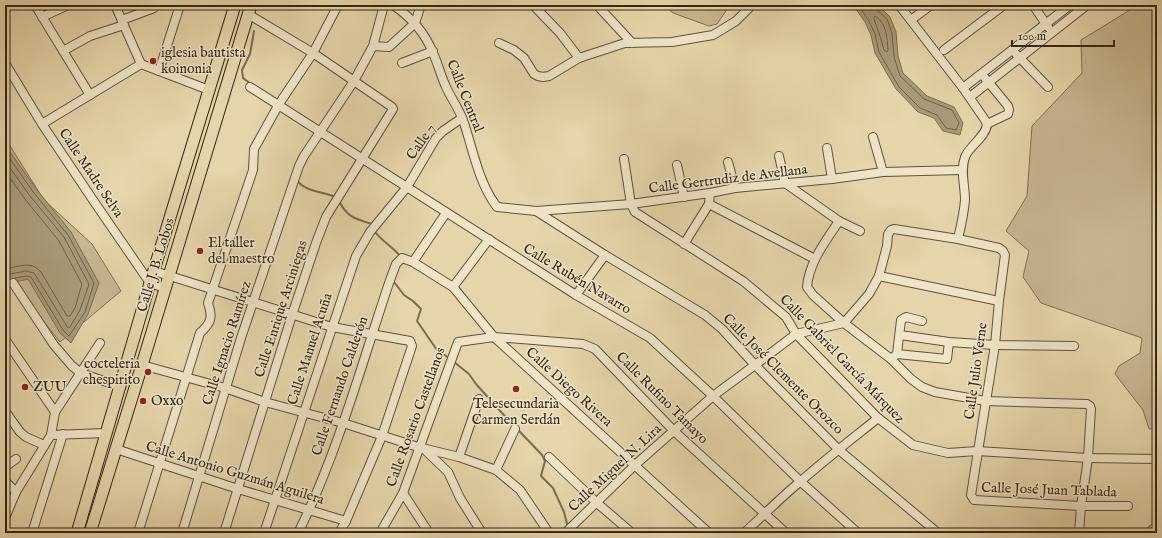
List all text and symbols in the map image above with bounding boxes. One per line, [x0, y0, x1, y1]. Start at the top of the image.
scale bar [1012, 22, 1114, 48]
text: 100 m [1018, 29, 1046, 44]
place label: iglesia bautista koinonia [161, 44, 246, 78]
marker: iglesia bautista koinonia [148, 56, 158, 66]
street label: Calle Central [442, 57, 488, 135]
street label: Calle 7 [402, 121, 440, 163]
street label: Calle Madre Selva [54, 125, 128, 222]
street label: Calle Gertrudiz de Avellana [648, 160, 809, 198]
street label: Calle J. B. Lobos [133, 216, 179, 314]
place label: El taller del maestro [208, 234, 275, 268]
street label: Calle Enrique Arciniegas [250, 238, 312, 380]
street label: Calle Rubén Navarro [520, 240, 635, 319]
marker: El taller del maestro [195, 246, 205, 256]
street label: Calle Ignacio Ramírez [198, 278, 256, 408]
street label: Calle Manuel Acuña [283, 290, 337, 407]
street label: Calle Gabriel García Márquez [776, 291, 909, 428]
street label: Calle José Clemente Orozco [719, 310, 848, 439]
street label: Calle Fernando Calderón [308, 313, 373, 458]
street label: Calle Julio Verne [960, 321, 992, 421]
street label: Calle Diego Rivera [522, 343, 617, 431]
street label: Calle Rosario Castellanos [382, 345, 450, 489]
street label: Calle Rufino Tamayo [612, 348, 712, 448]
place label: cocteleria chespirito [83, 355, 141, 389]
marker: cocteleria chespirito [143, 367, 153, 377]
place label: ZUU [33, 378, 67, 396]
marker: ZUU [20, 382, 30, 392]
marker: Telesecundaria Carmen Serdán [511, 384, 521, 394]
place label: Oxxo [151, 392, 184, 410]
place label: Telesecundaria Carmen Serdán [472, 395, 561, 429]
marker: Oxxo [138, 396, 148, 406]
street label: Calle Miguel N. Lira [565, 420, 666, 516]
street label: Calle Antonio Guzmán Aguilera [144, 437, 327, 509]
street label: Calle José Juan Tablada [981, 479, 1118, 501]

